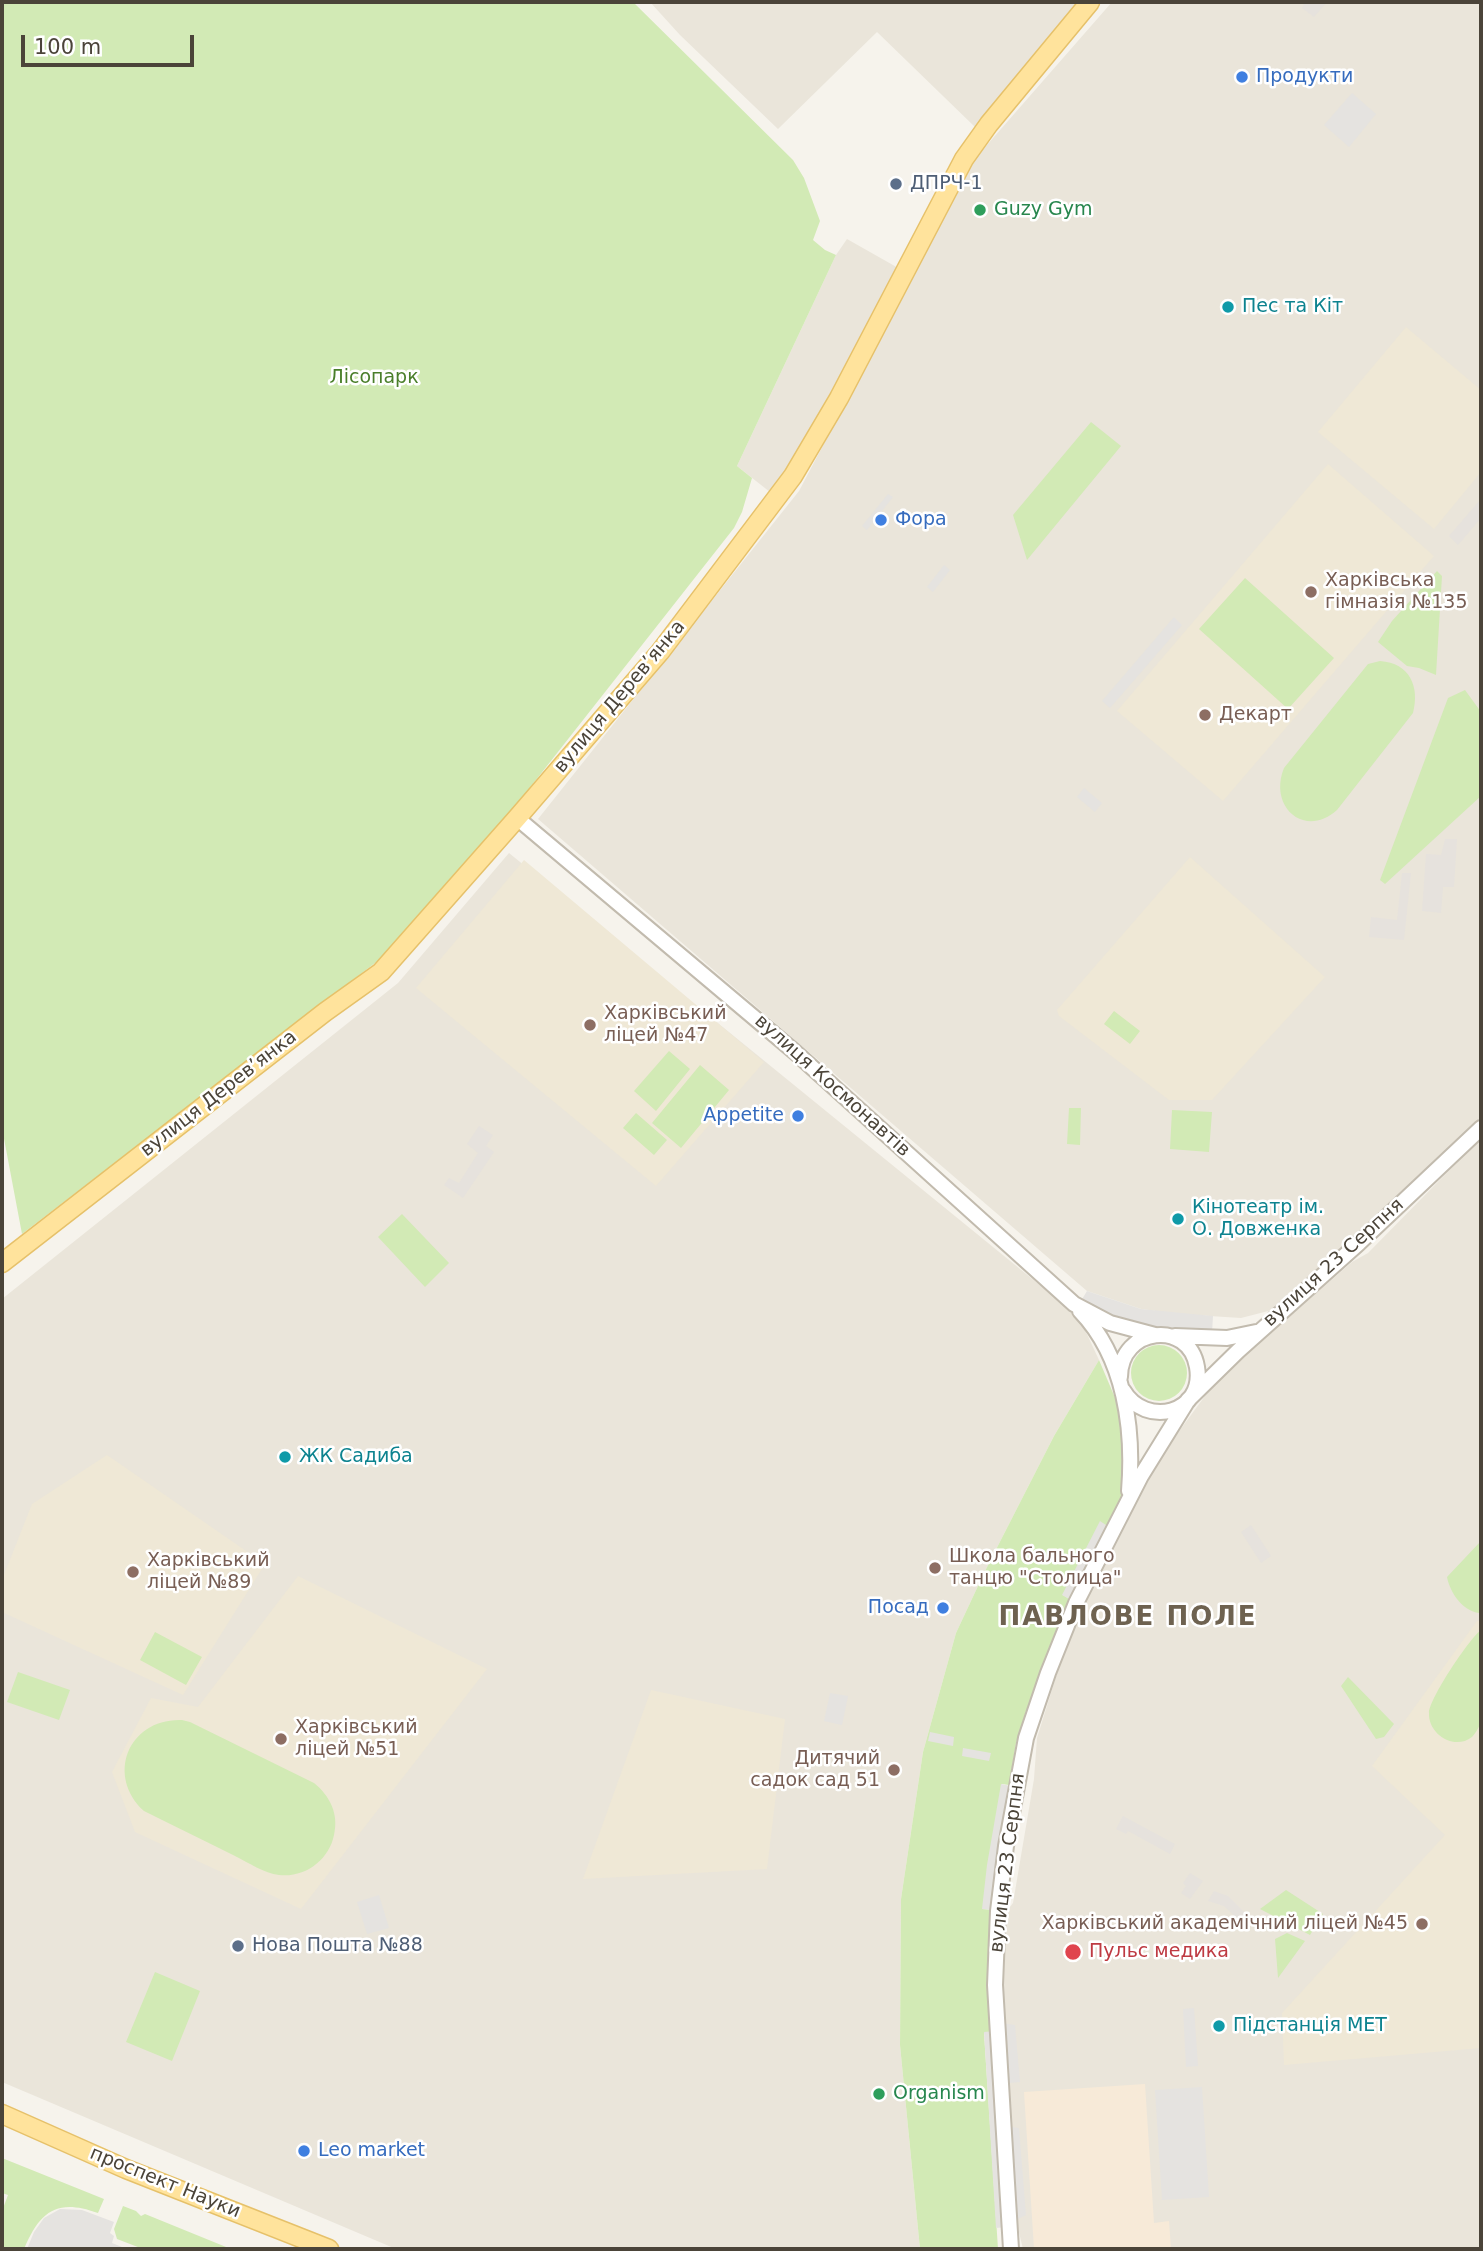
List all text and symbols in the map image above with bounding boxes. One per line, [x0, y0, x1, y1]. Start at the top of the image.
scale bar [24, 21, 198, 65]
text: 100 m [34, 35, 101, 59]
place label: Продукти [1256, 66, 1353, 88]
marker: Продукти [1234, 69, 1250, 85]
place label: ДПРЧ-1 [910, 173, 983, 195]
marker: ДПРЧ-1 [888, 176, 904, 192]
place label: Guzy Gym [994, 199, 1092, 221]
marker: Guzy Gym [972, 202, 988, 218]
place label: Пес та Кіт [1242, 296, 1343, 318]
marker: Пес та Кіт [1220, 299, 1236, 315]
park label: Лісопарк [329, 367, 419, 389]
place label: Фора [895, 509, 947, 531]
marker: Фора [873, 512, 889, 528]
place label: Харківська гімназія №135 [1325, 570, 1468, 614]
marker: Харківська гімназія №135 [1303, 584, 1319, 600]
street label: вулиця Дерев’янка [550, 616, 690, 778]
place label: Декарт [1219, 704, 1292, 726]
marker: Декарт [1197, 707, 1213, 723]
place label: Харківський ліцей №47 [604, 1003, 726, 1047]
street label: вулиця Космонавтів [749, 1010, 915, 1162]
marker: Харківський ліцей №47 [582, 1017, 598, 1033]
street label: вулиця Дерев’янка [136, 1026, 302, 1162]
place label: Appetite [703, 1105, 784, 1127]
marker: Appetite [790, 1108, 806, 1124]
street label: вулиця 23 Серпня [1259, 1194, 1409, 1332]
place label: Кінотеатр ім. О. Довженка [1192, 1197, 1324, 1241]
marker: Кінотеатр ім. О. Довженка [1170, 1211, 1186, 1227]
place label: ЖК Садиба [299, 1446, 413, 1468]
marker: ЖК Садиба [277, 1449, 293, 1465]
place label: Школа бального танцю "Столица" [949, 1546, 1122, 1590]
place label: Харківський ліцей №89 [147, 1550, 269, 1594]
marker: Школа бального танцю "Столица" [927, 1560, 943, 1576]
marker: Харківський ліцей №89 [125, 1564, 141, 1580]
place label: Посад [868, 1597, 929, 1619]
marker: Посад [935, 1600, 951, 1616]
district label: ПАВЛОВЕ ПОЛЕ [1000, 1602, 1256, 1634]
place label: Харківський ліцей №51 [295, 1717, 417, 1761]
marker: Харківський ліцей №51 [273, 1731, 289, 1747]
place label: Дитячий садок сад 51 [750, 1748, 880, 1792]
marker: Дитячий садок сад 51 [886, 1762, 902, 1778]
street label: вулиця 23 Серпня [986, 1772, 1030, 1954]
place label: Харківський академічний ліцей №45 [1042, 1913, 1408, 1935]
marker: Харківський академічний ліцей №45 [1414, 1916, 1430, 1932]
place label: Нова Пошта №88 [252, 1935, 423, 1957]
marker: Нова Пошта №88 [230, 1938, 246, 1954]
place label: Пульс медика [1089, 1941, 1229, 1963]
marker: Пульс медика [1063, 1942, 1083, 1962]
place label: Підстанція МЕТ [1233, 2015, 1387, 2037]
marker: Підстанція МЕТ [1211, 2018, 1227, 2034]
place label: Organism [893, 2083, 985, 2105]
marker: Organism [871, 2086, 887, 2102]
place label: Leo market [318, 2140, 425, 2162]
street label: проспект Науки [86, 2142, 244, 2224]
marker: Leo market [296, 2143, 312, 2159]

